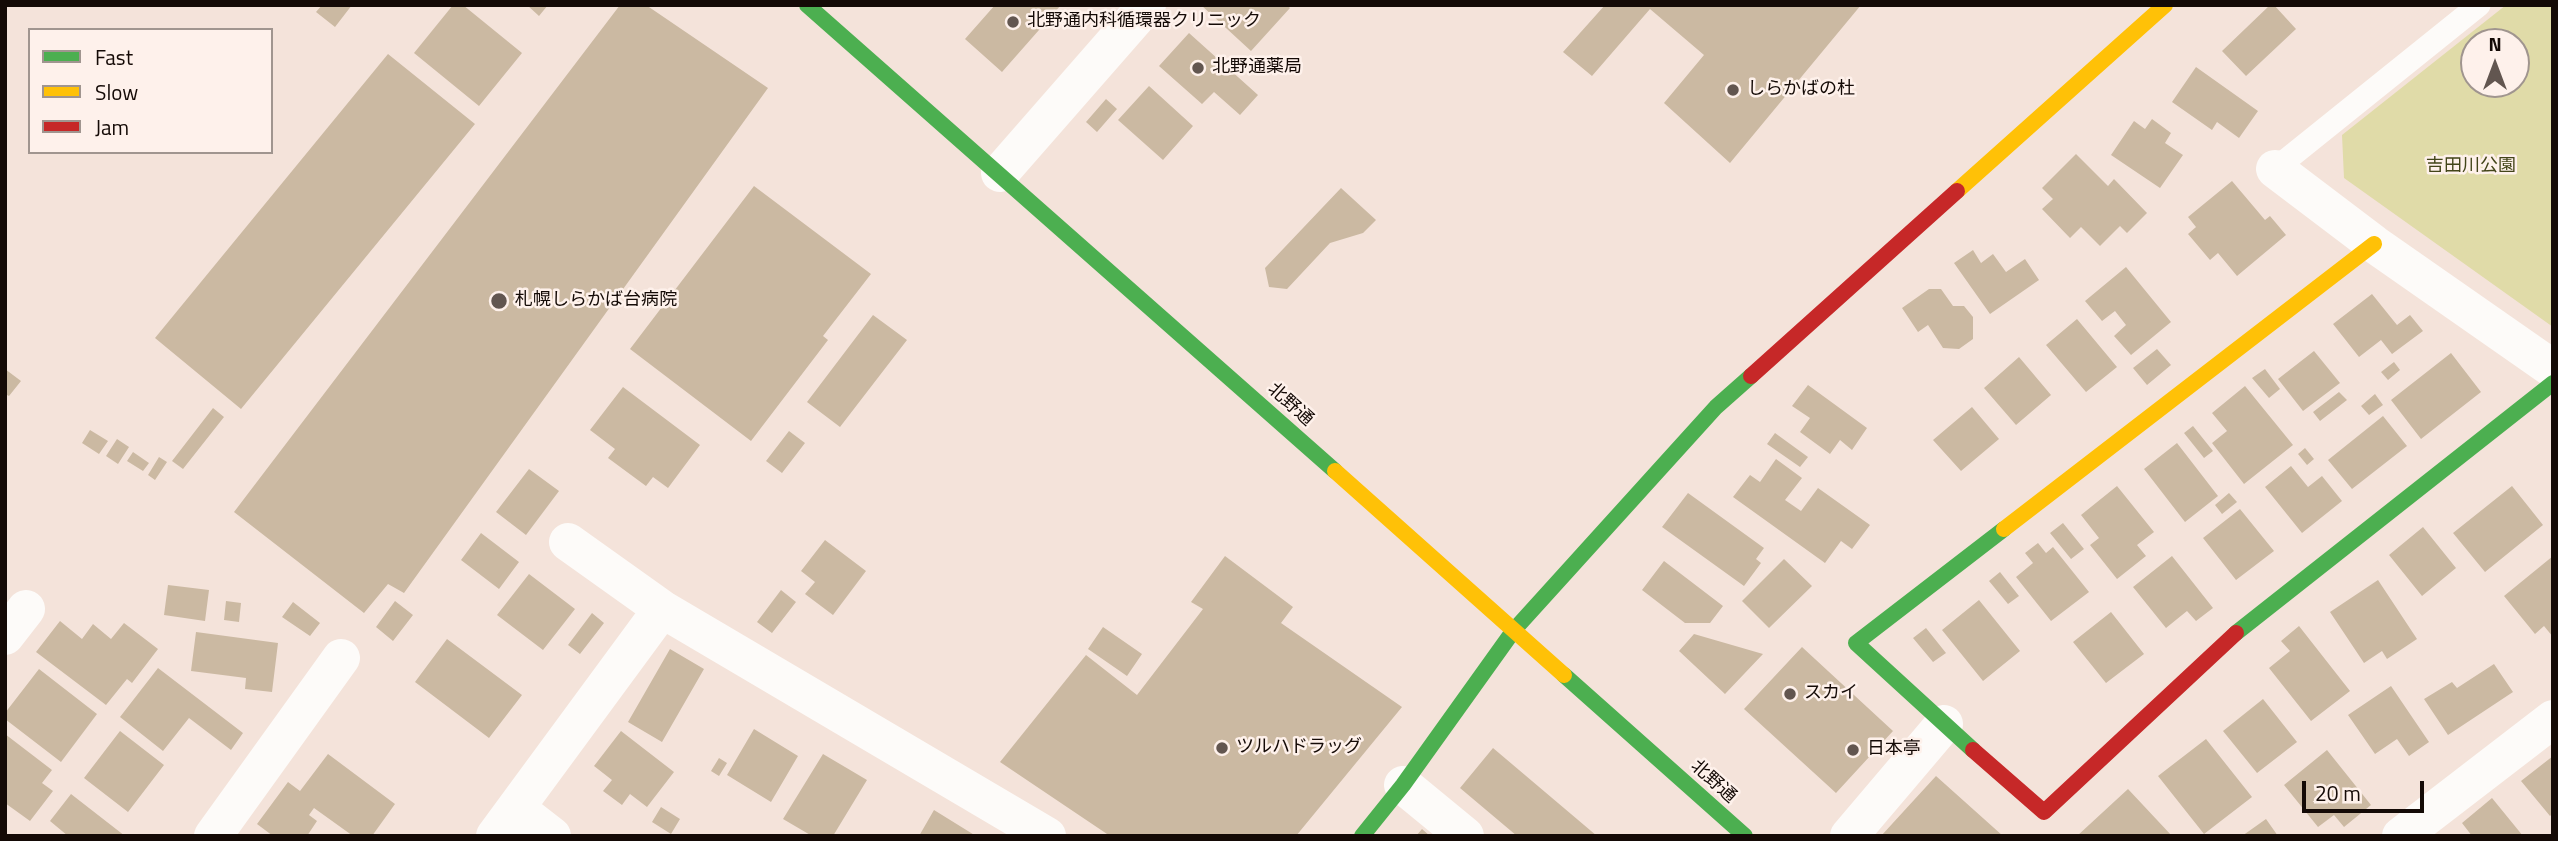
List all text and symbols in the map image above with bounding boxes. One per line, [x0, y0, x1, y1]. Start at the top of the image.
place label: 北野通内科循環器クリニック [1027, 11, 1261, 33]
marker: 北野通内科循環器クリニック [1005, 14, 1021, 30]
legend [28, 28, 273, 154]
north arrow [2460, 28, 2530, 98]
text: N [2488, 29, 2502, 58]
text: Fast [95, 41, 133, 73]
place label: 北野通薬局 [1212, 57, 1302, 79]
marker: 北野通薬局 [1190, 60, 1206, 76]
text: Slow [95, 76, 138, 108]
place label: しらかばの杜 [1747, 79, 1855, 101]
marker: しらかばの杜 [1725, 82, 1741, 98]
text: Jam [95, 111, 129, 143]
park label: 吉田川公園 [2426, 156, 2516, 178]
place label: 札幌しらかば台病院 [515, 290, 677, 312]
marker: 札幌しらかば台病院 [489, 291, 509, 311]
street label: 北野通 [1263, 379, 1317, 431]
place label: スカイ [1804, 683, 1858, 705]
marker: スカイ [1782, 686, 1798, 702]
place label: ツルハドラッグ [1236, 737, 1362, 759]
place label: 日本亭 [1867, 739, 1921, 761]
marker: ツルハドラッグ [1214, 740, 1230, 756]
marker: 日本亭 [1845, 742, 1861, 758]
street label: 北野通 [1686, 756, 1740, 808]
scale bar [2306, 768, 2428, 812]
text: 20 m [2315, 777, 2361, 809]

